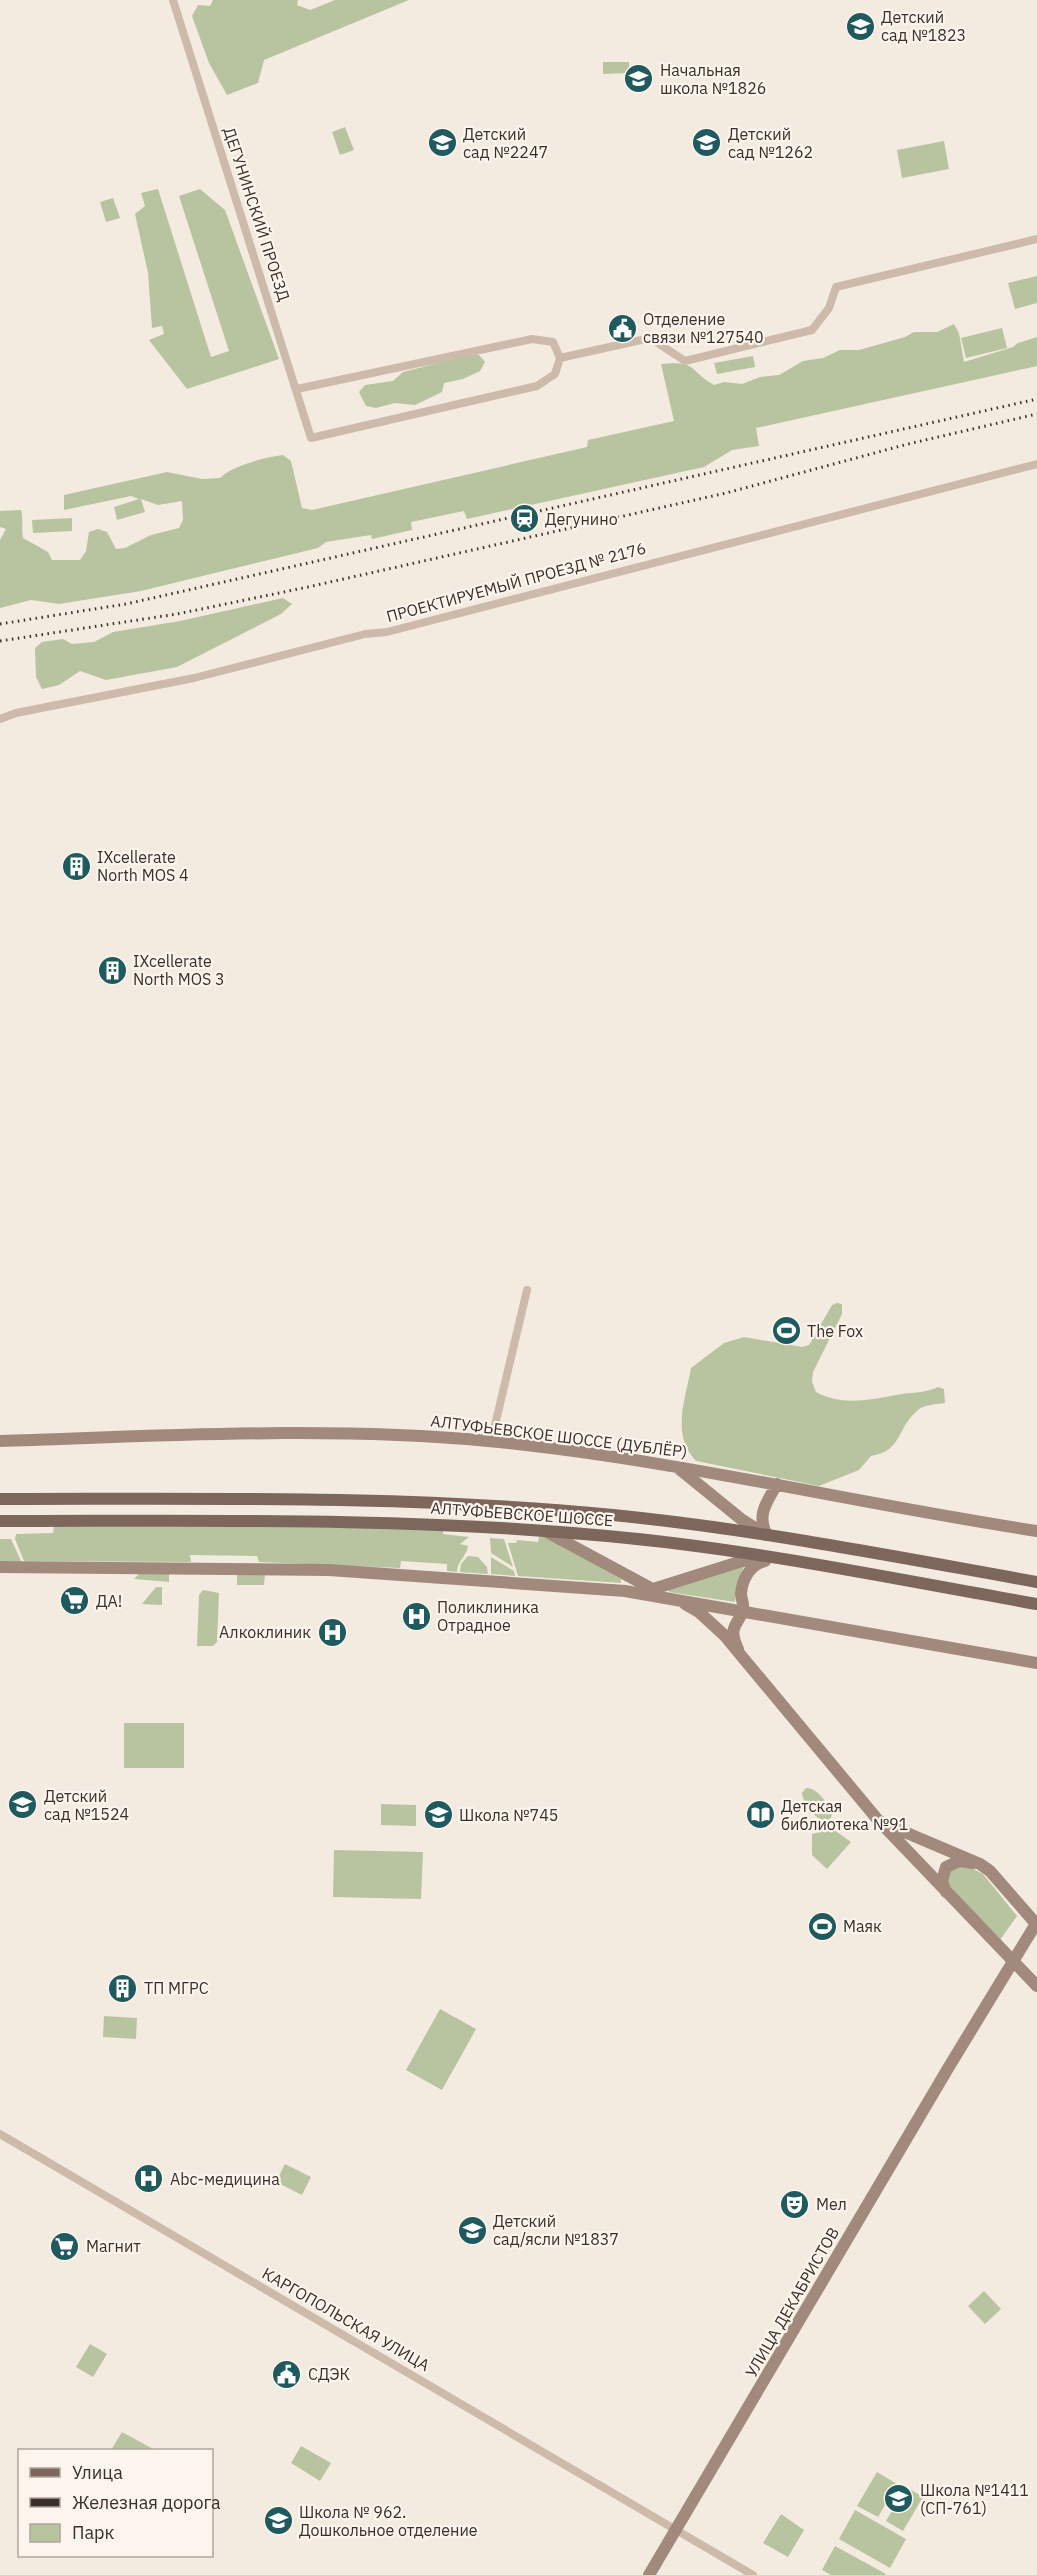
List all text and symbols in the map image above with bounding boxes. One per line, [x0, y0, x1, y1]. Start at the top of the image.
place label: Детский сад №1823 [881, 7, 966, 45]
school or university icon: Детский сад №1823 [844, 10, 876, 42]
place label: Начальная школа №1826 [660, 60, 766, 98]
school or university icon: Начальная школа №1826 [623, 63, 655, 95]
street label: ДЕГУНИНСКИЙ ПРОЕЗД [219, 124, 295, 304]
place label: Детский сад №2247 [463, 124, 548, 162]
place label: Детский сад №1262 [728, 124, 813, 162]
school or university icon: Детский сад №2247 [426, 127, 458, 159]
school or university icon: Детский сад №1262 [691, 127, 723, 159]
place label: Отделение связи №127540 [643, 309, 764, 347]
public building icon: Отделение связи №127540 [606, 312, 638, 344]
station icon: Дегунино [508, 503, 540, 535]
place label: Дегунино [545, 509, 618, 529]
street label: ПРОЕКТИРУЕМЫЙ ПРОЕЗД № 2176 [384, 538, 648, 626]
place label: IXcellerate North MOS 4 [97, 847, 189, 885]
building icon: IXcellerate North MOS 4 [60, 850, 92, 882]
place label: IXcellerate North MOS 3 [133, 951, 225, 989]
building icon: IXcellerate North MOS 3 [96, 954, 128, 986]
sports icon: The Fox [770, 1315, 802, 1347]
place label: The Fox [807, 1321, 863, 1341]
street label: АЛТУФЬЕВСКОЕ ШОССЕ (ДУБЛЁР) [429, 1410, 689, 1462]
street label: АЛТУФЬЕВСКОЕ ШОССЕ [430, 1498, 614, 1530]
supermarket icon: ДА! [59, 1585, 91, 1617]
place label: ДА! [96, 1591, 122, 1611]
place label: Поликлиника Отрадное [437, 1597, 539, 1635]
hospital icon: Поликлиника Отрадное [400, 1600, 432, 1632]
hospital icon: Алкоклиник [316, 1616, 348, 1648]
place label: Алкоклиник [219, 1622, 311, 1642]
place label: Детский сад №1524 [44, 1786, 129, 1824]
school or university icon: Детский сад №1524 [7, 1789, 39, 1821]
place label: Детская библиотека №91 [781, 1796, 908, 1834]
school or university icon: Школа №745 [422, 1799, 454, 1831]
library icon: Детская библиотека №91 [744, 1799, 776, 1831]
place label: Школа №745 [459, 1805, 558, 1825]
sports icon: Маяк [806, 1910, 838, 1942]
place label: Маяк [843, 1916, 882, 1936]
building icon: ТП МГРС [107, 1972, 139, 2004]
place label: ТП МГРС [144, 1978, 209, 1998]
hospital icon: Abc-медицина [133, 2163, 165, 2195]
place label: Abc-медицина [170, 2169, 280, 2189]
theatre icon: Мел [779, 2188, 811, 2220]
place label: Мел [816, 2194, 847, 2214]
place label: Детский сад/ясли №1837 [493, 2211, 619, 2249]
school or university icon: Детский сад/ясли №1837 [456, 2214, 488, 2246]
street label: УЛИЦА ДЕКАБРИСТОВ [741, 2223, 843, 2381]
supermarket icon: Магнит [49, 2230, 81, 2262]
place label: Магнит [86, 2236, 141, 2256]
street label: КАРГОПОЛЬСКАЯ УЛИЦА [259, 2263, 433, 2375]
public building icon: СДЭК [271, 2358, 303, 2390]
place label: СДЭК [308, 2364, 350, 2384]
legend [18, 2449, 213, 2557]
text: Улица [72, 2461, 123, 2484]
place label: Школа №1411 (СП-761) [920, 2480, 1029, 2518]
school or university icon: Школа №1411 (СП-761) [883, 2483, 915, 2515]
text: Железная дорога [72, 2491, 221, 2514]
place label: Школа № 962. Дошкольное отделение [299, 2502, 478, 2540]
school or university icon: Школа № 962. Дошкольное отделение [262, 2505, 294, 2537]
text: Парк [72, 2521, 115, 2544]

